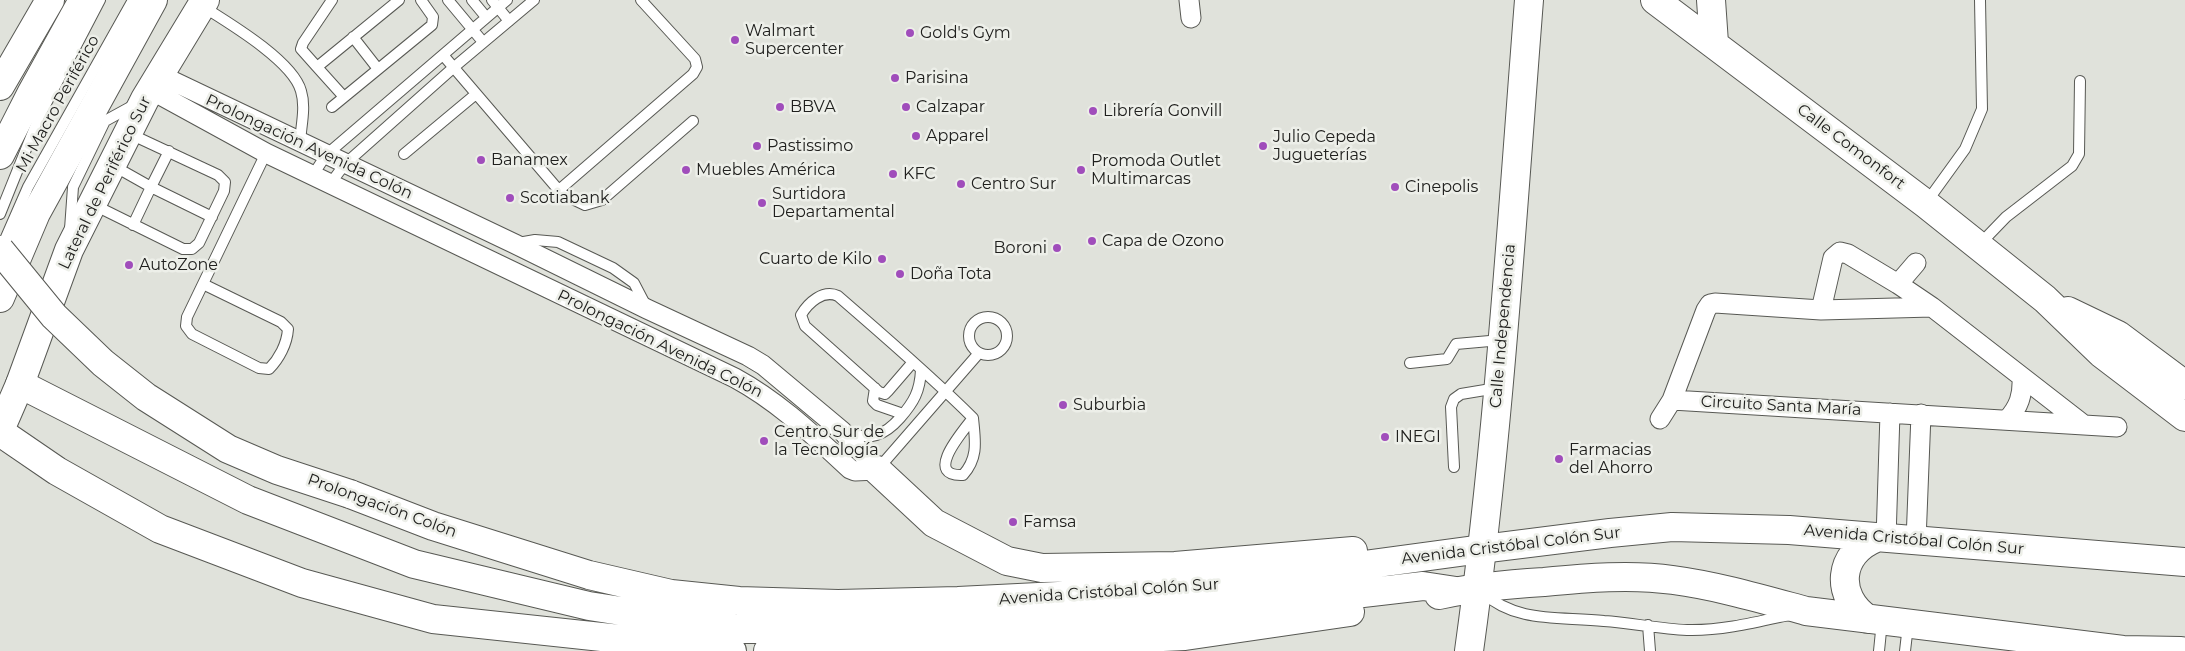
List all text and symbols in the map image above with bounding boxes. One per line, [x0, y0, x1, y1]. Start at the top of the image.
place label: Walmart Supercenter [745, 21, 844, 59]
place label: Gold's Gym [920, 23, 1011, 43]
marker: Gold's Gym [904, 27, 916, 39]
street label: Mi Macro Periférico [12, 32, 104, 176]
marker: Walmart Supercenter [729, 34, 741, 46]
place label: Parisina [905, 68, 969, 88]
marker: Parisina [889, 72, 901, 84]
street label: Prolongación Avenida Colón [203, 91, 415, 203]
street label: Lateral de Periférico Sur [55, 93, 155, 273]
place label: BBVA [790, 97, 836, 117]
place label: Calzapar [916, 97, 985, 117]
street label: Calle Comonfort [1793, 100, 1909, 194]
marker: BBVA [774, 101, 786, 113]
marker: Calzapar [900, 101, 912, 113]
place label: Librería Gonvill [1103, 101, 1222, 121]
marker: Librería Gonvill [1087, 105, 1099, 117]
place label: Apparel [926, 126, 989, 146]
place label: Julio Cepeda Jugueterías [1273, 127, 1376, 165]
marker: Apparel [910, 130, 922, 142]
place label: Pastissimo [767, 136, 853, 156]
marker: Pastissimo [751, 140, 763, 152]
marker: Julio Cepeda Jugueterías [1257, 140, 1269, 152]
place label: Banamex [491, 150, 568, 170]
place label: Promoda Outlet Multimarcas [1091, 151, 1221, 189]
marker: Banamex [475, 154, 487, 166]
place label: Muebles América [696, 160, 836, 180]
marker: Muebles América [680, 164, 692, 176]
place label: KFC [903, 164, 936, 184]
marker: Promoda Outlet Multimarcas [1075, 164, 1087, 176]
marker: KFC [887, 168, 899, 180]
place label: Centro Sur [971, 174, 1056, 194]
place label: Cinepolis [1405, 177, 1478, 197]
marker: Centro Sur [955, 178, 967, 190]
marker: Cinepolis [1389, 181, 1401, 193]
place label: Surtidora Departamental [772, 184, 895, 222]
place label: Scotiabank [520, 188, 610, 208]
marker: Scotiabank [504, 192, 516, 204]
marker: Surtidora Departamental [756, 197, 768, 209]
place label: Capa de Ozono [1102, 231, 1224, 251]
marker: Capa de Ozono [1086, 235, 1098, 247]
place label: Boroni [994, 238, 1047, 258]
marker: Boroni [1051, 242, 1063, 254]
street label: Calle Independencia [1486, 243, 1520, 409]
place label: Cuarto de Kilo [759, 249, 872, 269]
marker: Cuarto de Kilo [876, 253, 888, 265]
place label: AutoZone [139, 255, 218, 275]
marker: AutoZone [123, 259, 135, 271]
place label: Doña Tota [910, 264, 992, 284]
marker: Doña Tota [894, 268, 906, 280]
street label: Prolongación Avenida Colón [554, 286, 766, 402]
street label: Circuito Santa María [1700, 392, 1862, 420]
place label: Suburbia [1073, 395, 1146, 415]
marker: Suburbia [1057, 399, 1069, 411]
place label: Centro Sur de la Tecnología [774, 422, 884, 460]
place label: INEGI [1395, 427, 1441, 447]
marker: INEGI [1379, 431, 1391, 443]
marker: Centro Sur de la Tecnología [758, 435, 770, 447]
place label: Farmacias del Ahorro [1569, 440, 1653, 478]
marker: Farmacias del Ahorro [1553, 453, 1565, 465]
street label: Prolongación Colón [305, 470, 459, 542]
place label: Famsa [1023, 512, 1076, 532]
marker: Famsa [1007, 516, 1019, 528]
street label: Avenida Cristóbal Colón Sur [1803, 521, 2025, 559]
street label: Avenida Cristóbal Colón Sur [1400, 523, 1622, 569]
street label: Avenida Cristóbal Colón Sur [998, 575, 1220, 609]

